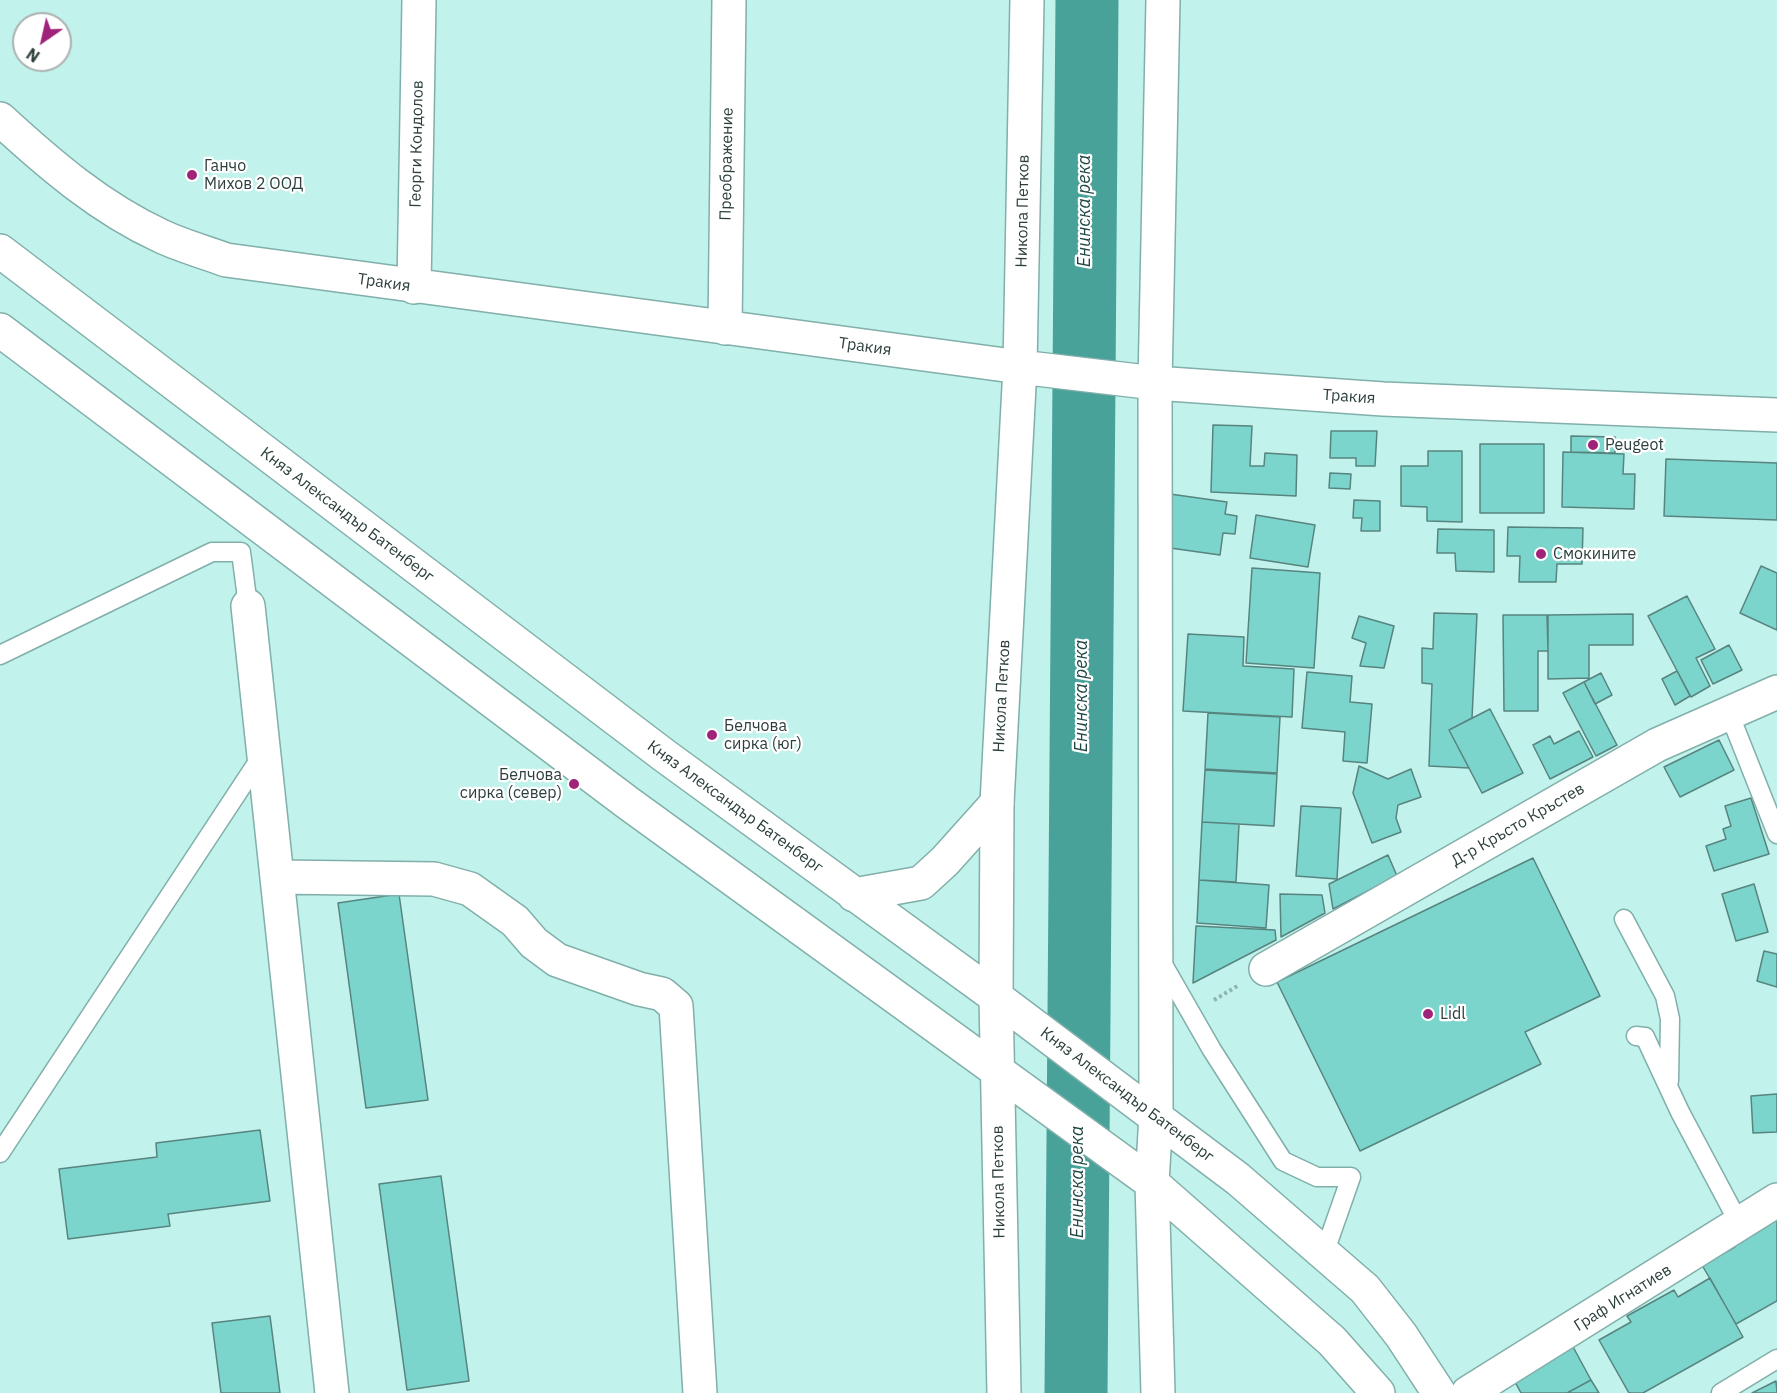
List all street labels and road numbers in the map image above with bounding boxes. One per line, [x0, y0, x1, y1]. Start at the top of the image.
street label: Георги Кондолов [406, 80, 428, 208]
street label: Преображение [716, 107, 738, 221]
street label: Никола Петков [1012, 154, 1034, 268]
street label: Тракия [356, 270, 412, 296]
street label: Тракия [837, 334, 893, 360]
street label: Тракия [1322, 386, 1376, 408]
street label: Княз Александър Батенберг [256, 443, 438, 587]
street label: Никола Петков [989, 639, 1015, 753]
street label: Княз Александър Батенберг [643, 737, 827, 877]
street label: Д-р Кръсто Кръстев [1448, 779, 1588, 871]
street label: Княз Александър Батенберг [1036, 1023, 1218, 1167]
street label: Никола Петков [988, 1125, 1010, 1239]
street label: Граф Игнатиев [1571, 1260, 1675, 1336]

